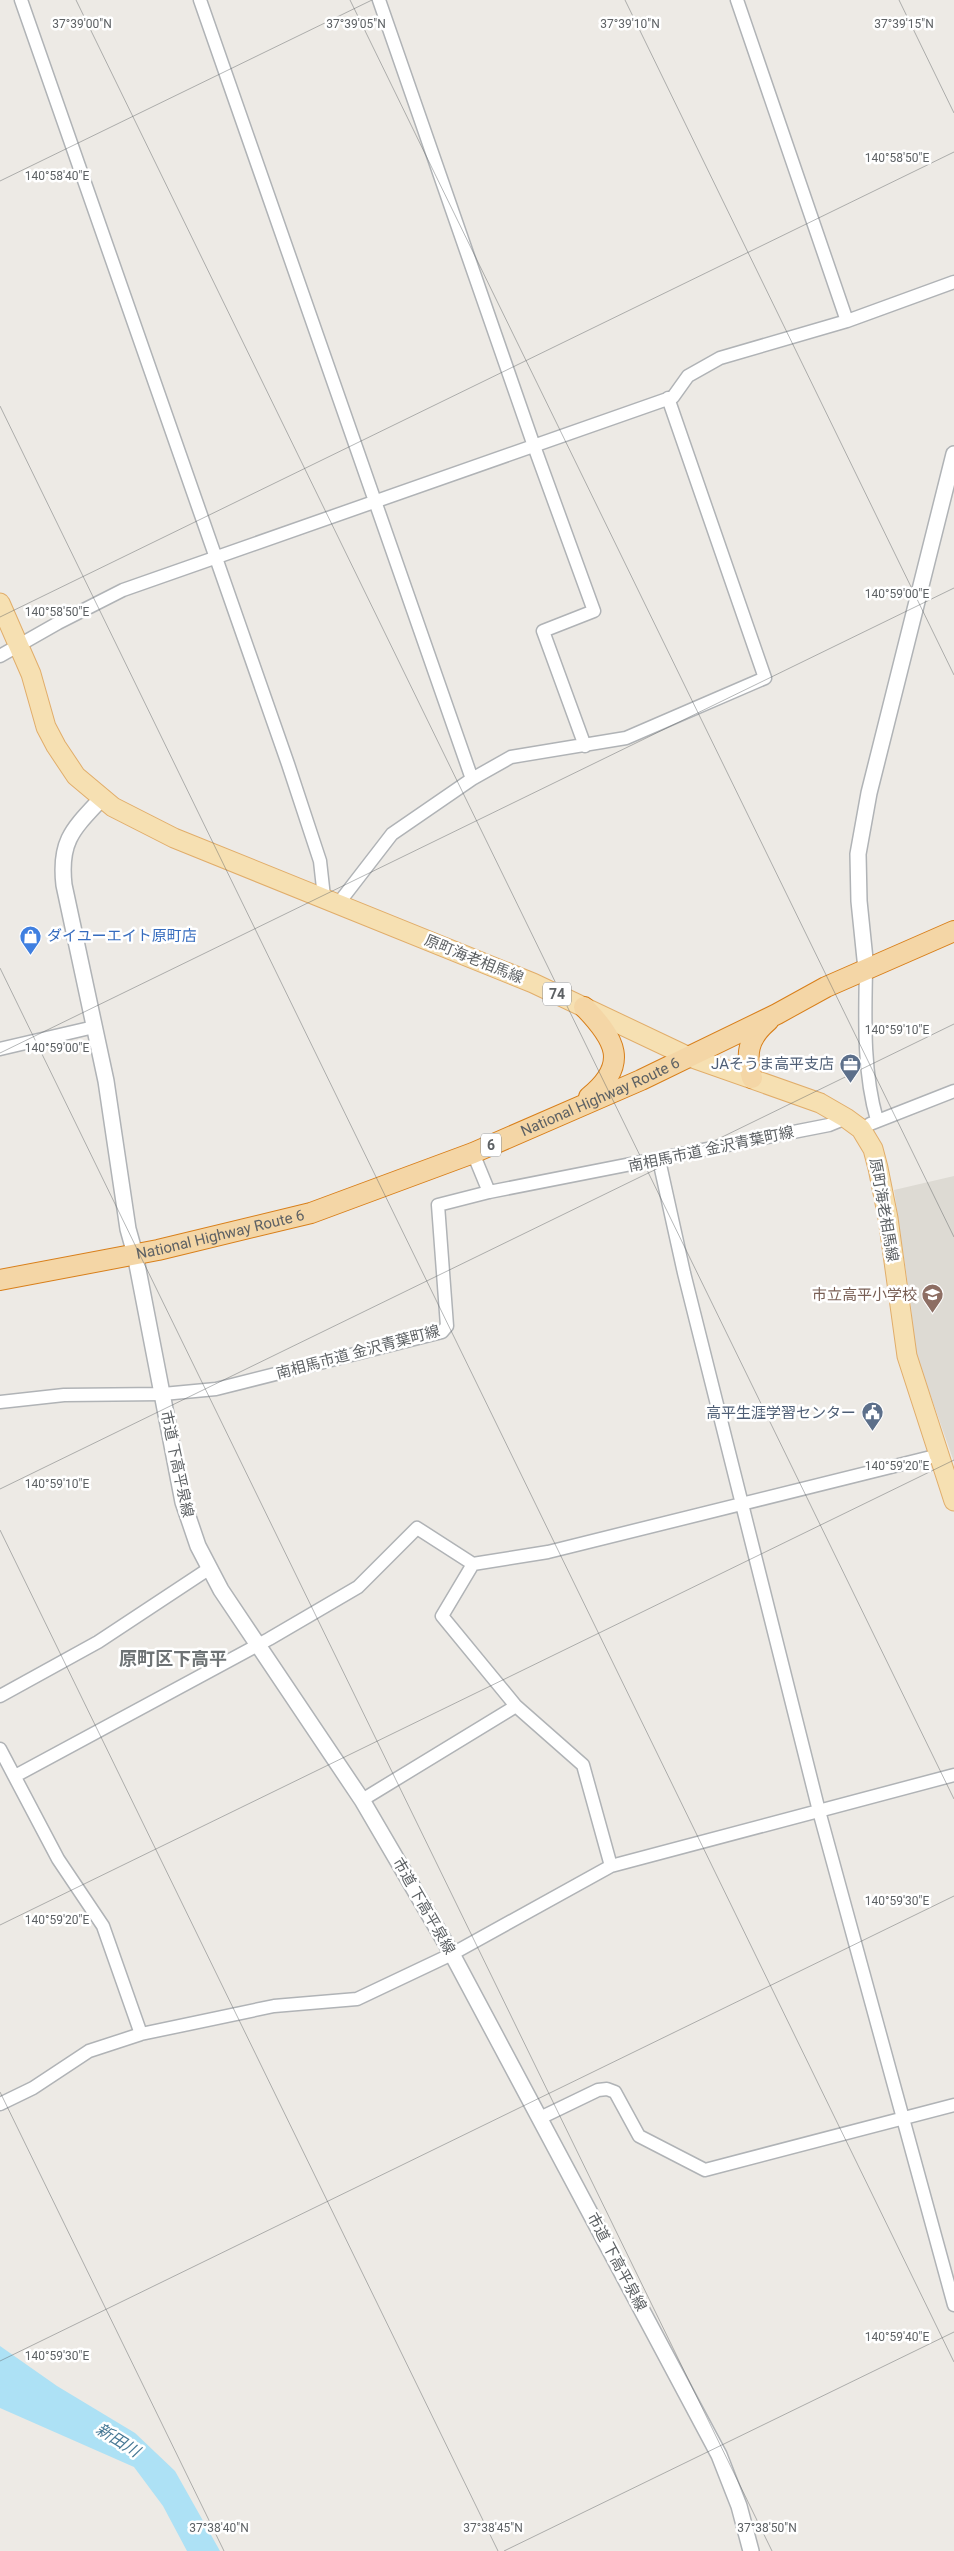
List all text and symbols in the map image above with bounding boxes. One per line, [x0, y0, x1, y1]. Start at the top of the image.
text: 37°39'00"N [52, 17, 112, 31]
text: 37°39'05"N [326, 17, 386, 31]
text: 37°39'10"N [600, 17, 660, 31]
text: 37°39'15"N [874, 17, 934, 31]
text: 140°58'50"E [865, 151, 929, 165]
text: 140°58'40"E [25, 169, 89, 183]
text: 140°59'00"E [865, 587, 929, 601]
text: 140°58'50"E [25, 605, 89, 619]
shop icon: ダイユーエイト原町店 [19, 924, 43, 955]
place label: ダイユーエイト原町店 [47, 927, 197, 945]
street label: 原町海老相馬線 [422, 931, 526, 987]
road number: 74 [543, 982, 571, 1006]
text: 140°59'10"E [865, 1023, 929, 1037]
text: 140°59'00"E [25, 1041, 89, 1055]
office icon: JAそうま高平支店 [838, 1052, 862, 1083]
street label: National Highway Route 6 [518, 1054, 683, 1140]
place label: JAそうま高平支店 [711, 1055, 834, 1073]
street label: 南相馬市道 金沢青葉町線 [627, 1123, 795, 1175]
road number: 6 [481, 1134, 501, 1156]
street label: 原町海老相馬線 [866, 1157, 902, 1263]
street label: National Highway Route 6 [135, 1206, 306, 1263]
school or university icon: 市立高平小学校 [921, 1283, 945, 1314]
place label: 市立高平小学校 [812, 1286, 917, 1304]
street label: 南相馬市道 金沢青葉町線 [274, 1321, 442, 1383]
public building icon: 高平生涯学習センター [860, 1401, 884, 1432]
place label: 高平生涯学習センター [706, 1404, 856, 1422]
street label: 市道 下高平泉線 [157, 1409, 197, 1519]
text: 140°59'20"E [865, 1459, 929, 1473]
text: 140°59'10"E [25, 1477, 89, 1491]
district label: 原町区下高平 [119, 1648, 227, 1669]
street label: 市道 下高平泉線 [389, 1854, 459, 1958]
text: 140°59'30"E [865, 1894, 929, 1908]
text: 140°59'20"E [25, 1913, 89, 1927]
street label: 市道 下高平泉線 [584, 2210, 650, 2314]
text: 140°59'40"E [865, 2330, 929, 2344]
text: 140°59'30"E [25, 2349, 89, 2363]
water label: 新田川 [93, 2419, 145, 2462]
text: 37°38'40"N [189, 2521, 249, 2535]
text: 37°38'45"N [463, 2521, 523, 2535]
text: 37°38'50"N [737, 2521, 797, 2535]

